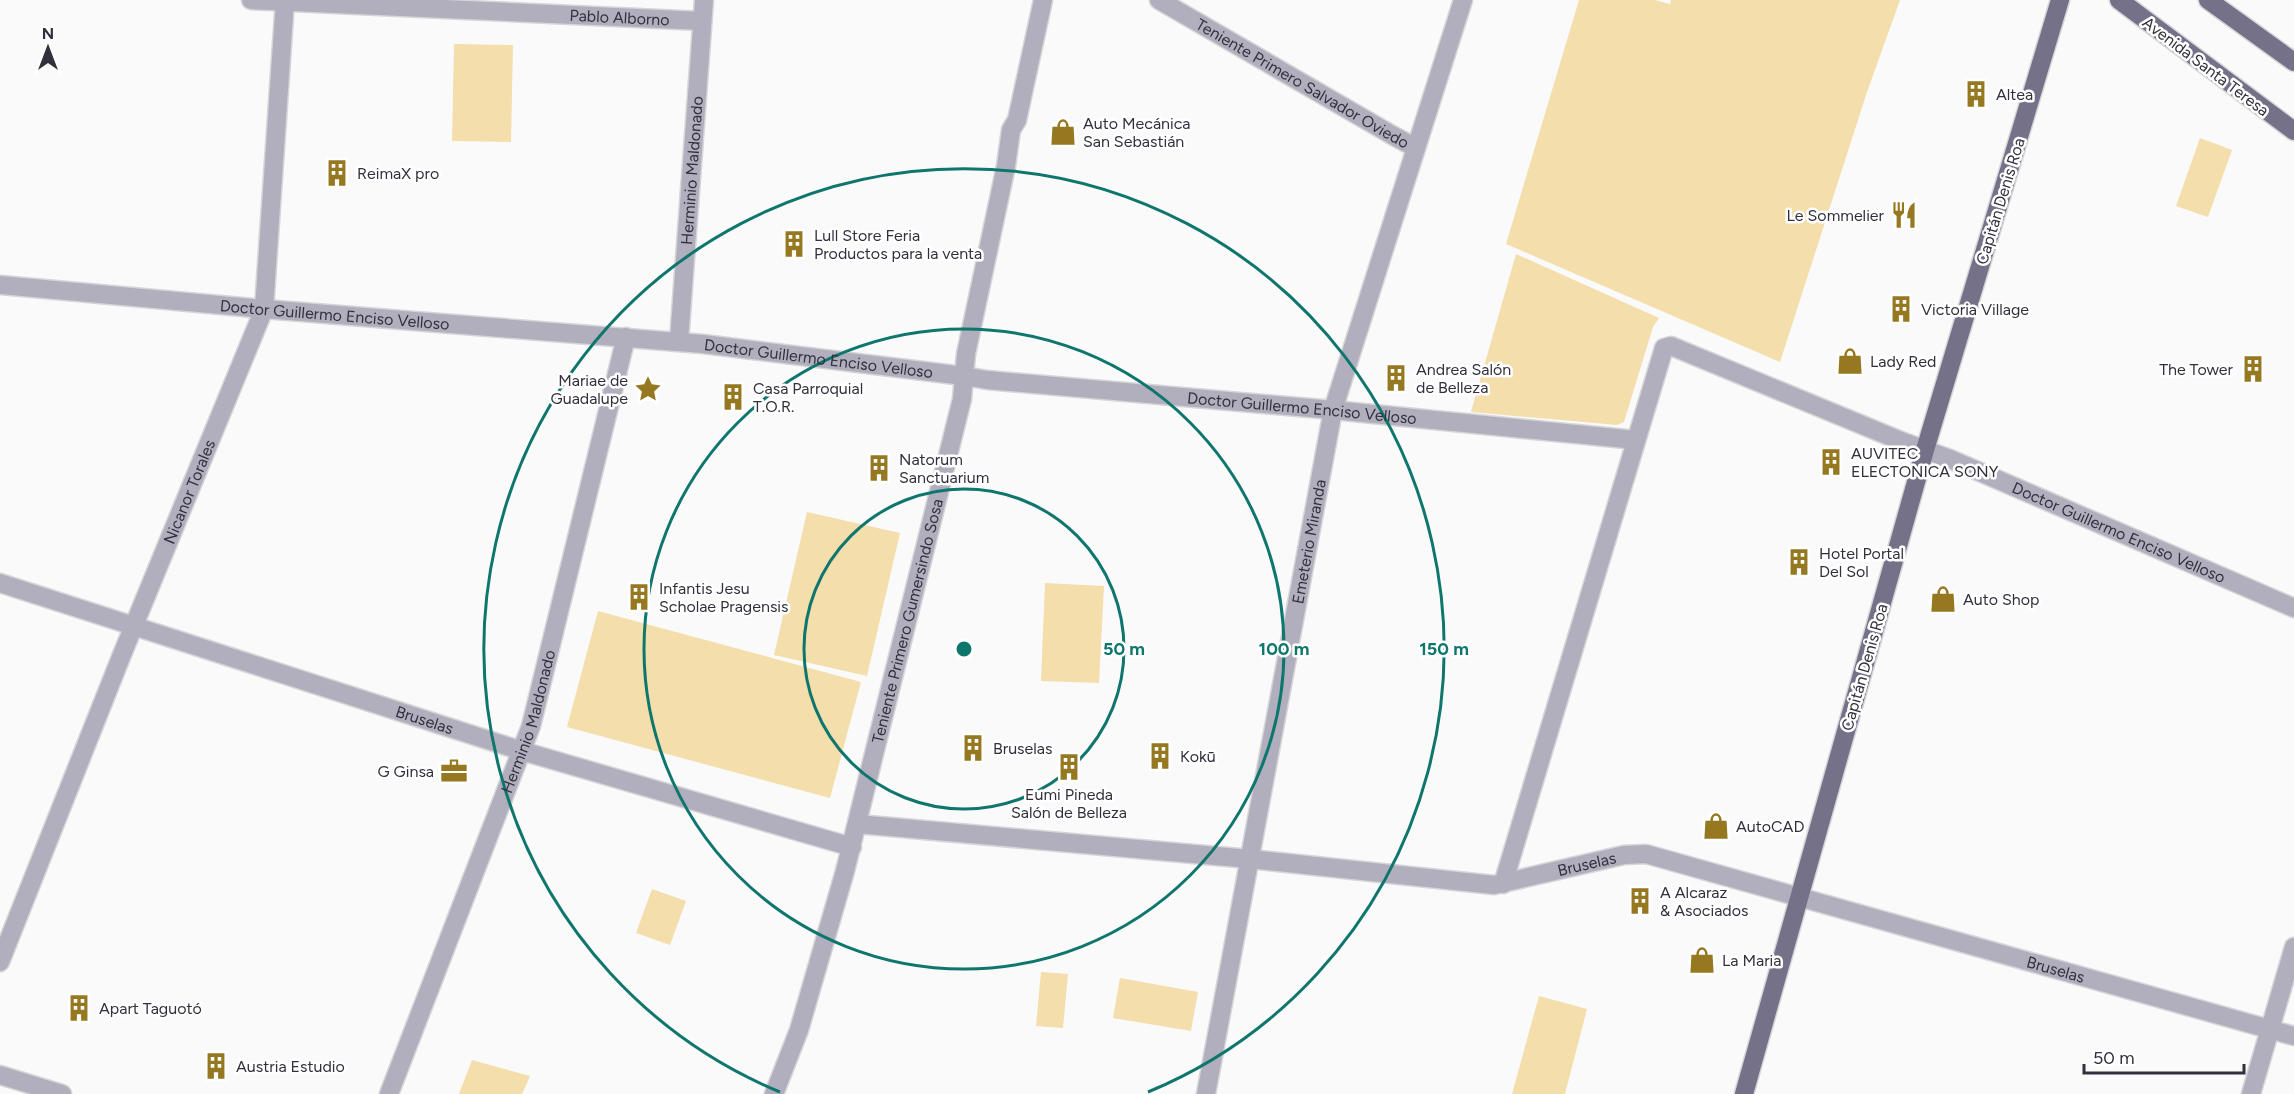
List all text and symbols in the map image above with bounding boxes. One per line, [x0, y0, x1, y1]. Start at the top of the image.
street label: Pablo Alborno [569, 6, 670, 29]
street label: Avenida Santa Teresa [2139, 13, 2273, 120]
street label: Teniente Primero Salvador Oviedo [1193, 15, 1412, 152]
north arrow [18, 18, 78, 78]
text: N [42, 24, 54, 43]
building icon: Altea [1961, 79, 1991, 109]
place label: Altea [1996, 85, 2033, 104]
street label: Herminio Maldonado [677, 95, 707, 246]
place label: Auto Mecánica San Sebastián [1083, 114, 1191, 151]
shop icon: Auto Mecánica San Sebastián [1048, 117, 1078, 147]
street label: Capitán Denis Roa [1972, 136, 2029, 267]
building icon: ReimaX pro [322, 158, 352, 188]
place label: ReimaX pro [357, 164, 439, 183]
restaurant icon: Le Sommelier [1889, 200, 1919, 230]
place label: Le Sommelier [1787, 206, 1885, 225]
place label: Lull Store Feria Productos para la venta [814, 226, 982, 263]
building icon: Lull Store Feria Productos para la venta [779, 229, 809, 259]
building icon: Victoria Village [1886, 294, 1916, 324]
street label: Doctor Guillermo Enciso Velloso [219, 296, 450, 334]
place label: Victoria Village [1921, 300, 2029, 319]
street label: Doctor Guillermo Enciso Velloso [703, 335, 934, 382]
shop icon: Lady Red [1835, 346, 1865, 376]
place label: Lady Red [1870, 352, 1936, 371]
building icon: The Tower [2238, 354, 2268, 384]
place label: Andrea Salón de Belleza [1416, 360, 1511, 397]
place label: The Tower [2159, 360, 2234, 379]
building icon: Andrea Salón de Belleza [1381, 363, 1411, 393]
place label: Mariae de Guadalupe [551, 371, 628, 408]
place icon: Mariae de Guadalupe [633, 374, 663, 404]
place label: Casa Parroquial T.O.R. [753, 379, 863, 416]
building icon: Casa Parroquial T.O.R. [718, 382, 748, 412]
street label: Doctor Guillermo Enciso Velloso [1186, 388, 1418, 428]
street label: Nicanor Torales [160, 437, 219, 547]
place label: AUVITEC ELECTONICA SONY [1851, 444, 1999, 481]
building icon: AUVITEC ELECTONICA SONY [1816, 447, 1846, 477]
place label: Natorum Sanctuarium [899, 450, 989, 487]
building icon: Natorum Sanctuarium [864, 453, 894, 483]
street label: Emeterio Miranda [1288, 478, 1330, 605]
street label: Doctor Guillermo Enciso Velloso [2009, 478, 2228, 587]
street label: Teniente Primero Gumersindo Sosa [868, 497, 947, 745]
place label: Hotel Portal Del Sol [1819, 544, 1904, 581]
building icon: Hotel Portal Del Sol [1784, 547, 1814, 577]
place label: Infantis Jesu Scholae Pragensis [659, 579, 789, 616]
building icon: Infantis Jesu Scholae Pragensis [624, 582, 654, 612]
shop icon: Auto Shop [1928, 584, 1958, 614]
place label: Auto Shop [1963, 590, 2040, 609]
street label: Capitán Denis Roa [1837, 601, 1892, 733]
text: 50 m [1103, 638, 1145, 660]
text: 100 m [1259, 638, 1309, 660]
text: 150 m [1419, 638, 1469, 660]
centre of rings [954, 639, 974, 659]
street label: Herminio Maldonado [497, 648, 559, 796]
street label: Bruselas [393, 702, 456, 738]
building icon: Bruselas [958, 733, 988, 763]
place label: Bruselas [993, 739, 1052, 758]
building icon: Kokū [1145, 741, 1175, 771]
place label: Kokū [1180, 747, 1216, 766]
building icon: Eumi Pineda Salón de Belleza [1054, 752, 1084, 782]
office icon: G Ginsa [439, 756, 469, 786]
place label: G Ginsa [377, 762, 434, 781]
place label: Eumi Pineda Salón de Belleza [1011, 785, 1127, 822]
shop icon: AutoCAD [1701, 811, 1731, 841]
place label: AutoCAD [1736, 817, 1804, 836]
street label: Bruselas [1556, 848, 1618, 880]
place label: A Alcaraz & Asociados [1660, 883, 1748, 920]
building icon: A Alcaraz & Asociados [1625, 886, 1655, 916]
shop icon: La Maria [1687, 945, 1717, 975]
place label: La Maria [1722, 951, 1781, 970]
street label: Bruselas [2024, 952, 2087, 987]
building icon: Apart Taguotó [64, 993, 94, 1023]
place label: Apart Taguotó [99, 999, 202, 1018]
scale bar [2084, 1037, 2244, 1075]
text: 50 m [2093, 1047, 2135, 1069]
building icon: Austria Estudio [201, 1051, 231, 1081]
place label: Austria Estudio [236, 1057, 345, 1076]

